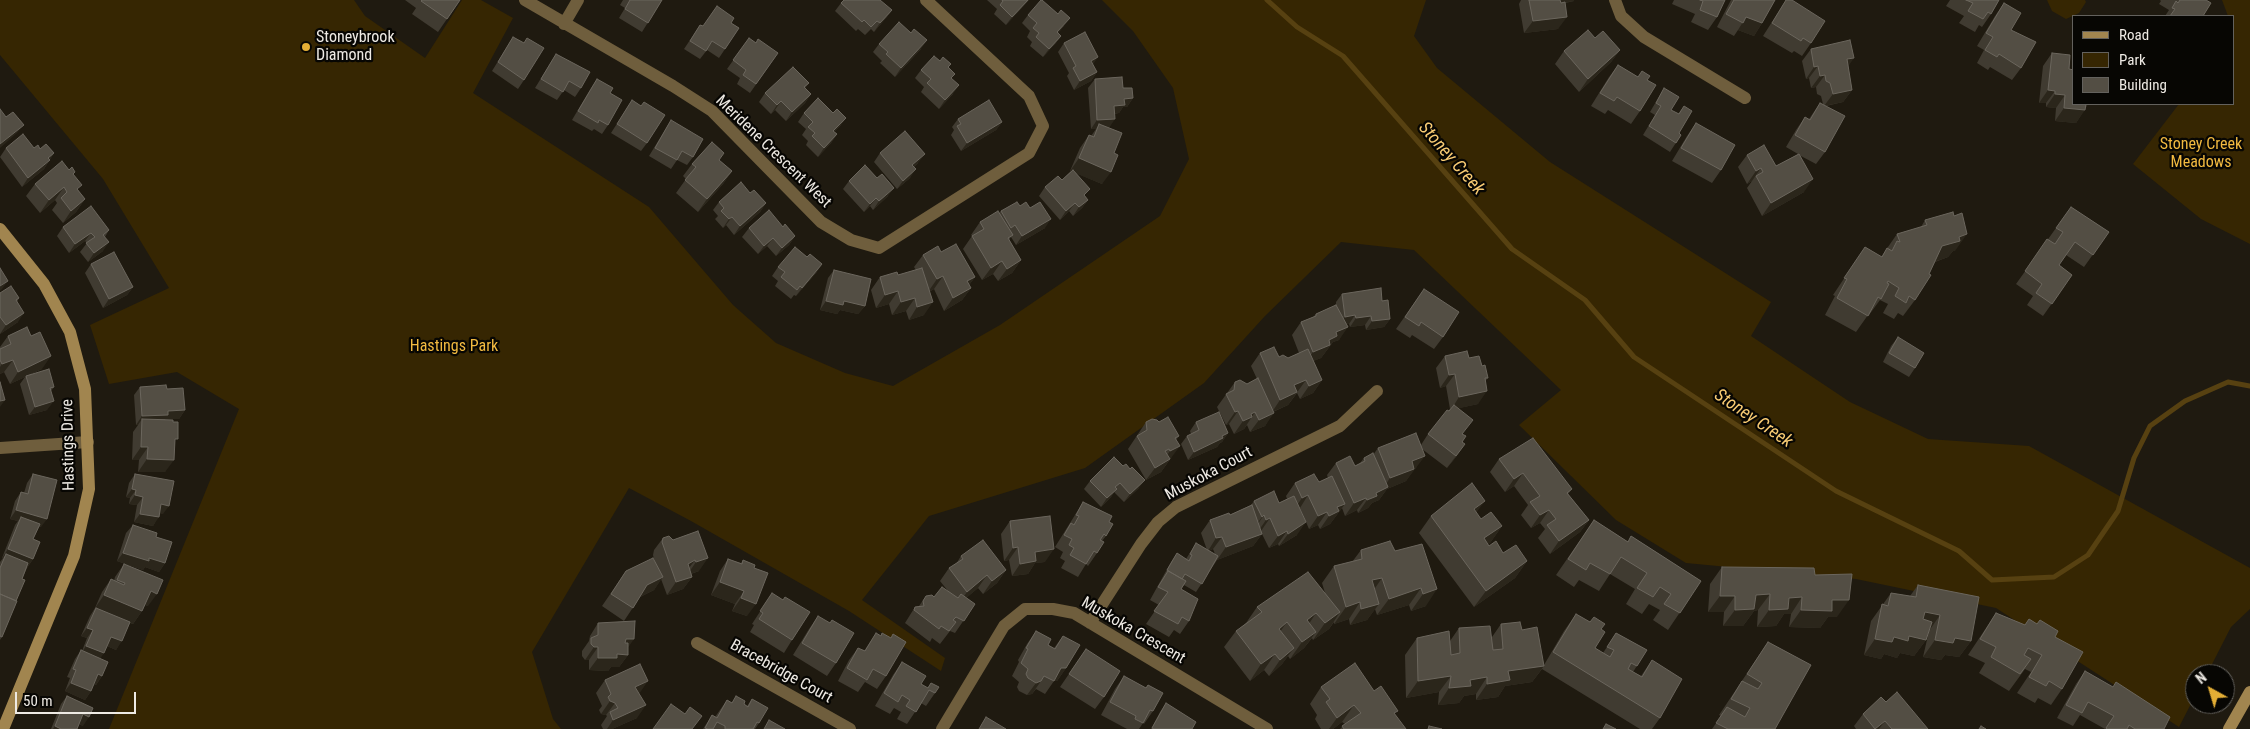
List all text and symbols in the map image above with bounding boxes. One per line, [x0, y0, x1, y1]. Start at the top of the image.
legend [2072, 15, 2235, 105]
text: Road [2119, 26, 2149, 44]
place label: Stoneybrook Diamond [316, 28, 395, 66]
marker: Stoneybrook Diamond [300, 41, 312, 53]
text: Park [2119, 51, 2146, 69]
text: Building [2119, 76, 2167, 94]
street label: Meridene Crescent West [711, 92, 835, 212]
water label: Stoney Creek [1413, 118, 1489, 200]
park label: Stoney Creek Meadows [2160, 135, 2242, 173]
park label: Hastings Park [410, 337, 498, 357]
water label: Stoney Creek [1710, 385, 1796, 453]
street label: Hastings Drive [59, 399, 79, 491]
street label: Muskoka Court [1162, 443, 1256, 505]
street label: Muskoka Crescent [1078, 593, 1188, 669]
street label: Bracebridge Court [726, 636, 836, 708]
north arrow [2185, 664, 2235, 714]
text: N [2193, 669, 2210, 687]
scale bar [18, 682, 139, 714]
text: 50 m [23, 692, 53, 710]

